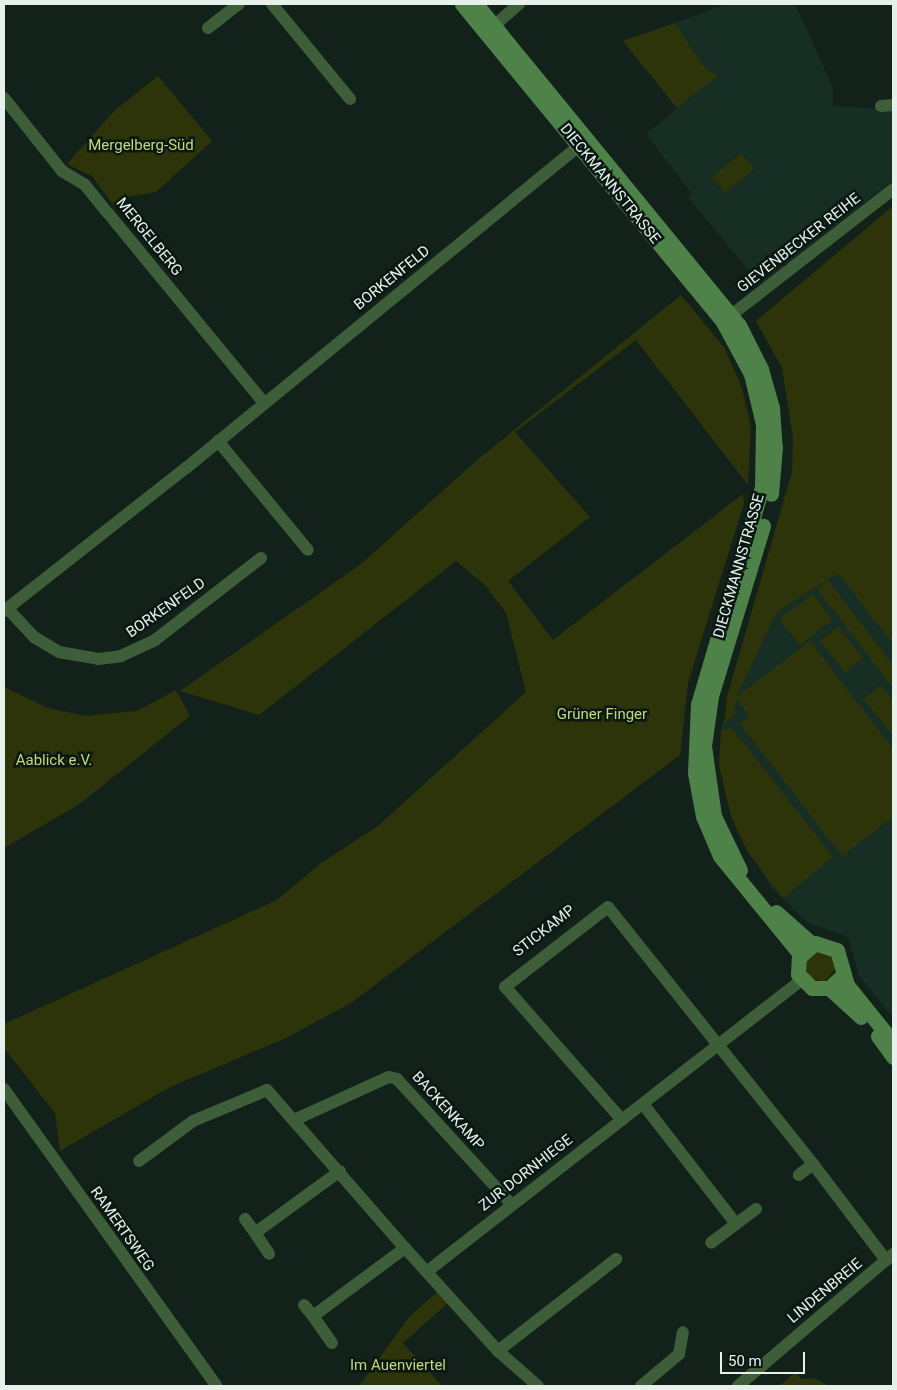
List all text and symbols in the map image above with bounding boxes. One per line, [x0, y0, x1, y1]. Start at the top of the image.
street label: DIECKMANNSTRASSE [556, 120, 664, 248]
park label: Mergelberg-Süd [88, 137, 194, 155]
street label: GIEVENBECKER REIHE [734, 189, 864, 297]
street label: MERGELBERG [112, 194, 186, 280]
street label: BORKENFELD [350, 242, 434, 314]
street label: DIECKMANNSTRASSE [710, 492, 768, 640]
street label: BORKENFELD [123, 574, 209, 642]
park label: Grüner Finger [557, 706, 647, 724]
park label: Aablick e.V. [16, 752, 92, 770]
street label: STICKAMP [510, 901, 578, 961]
street label: BACKENKAMP [408, 1068, 488, 1154]
street label: ZUR DORNHIEGE [476, 1131, 576, 1215]
street label: RAMERTSWEG [86, 1183, 158, 1275]
street label: LINDENBREIE [784, 1255, 866, 1327]
scale bar [722, 1342, 807, 1374]
text: 50 m [728, 1352, 762, 1370]
park label: Im Auenviertel [350, 1357, 446, 1375]

